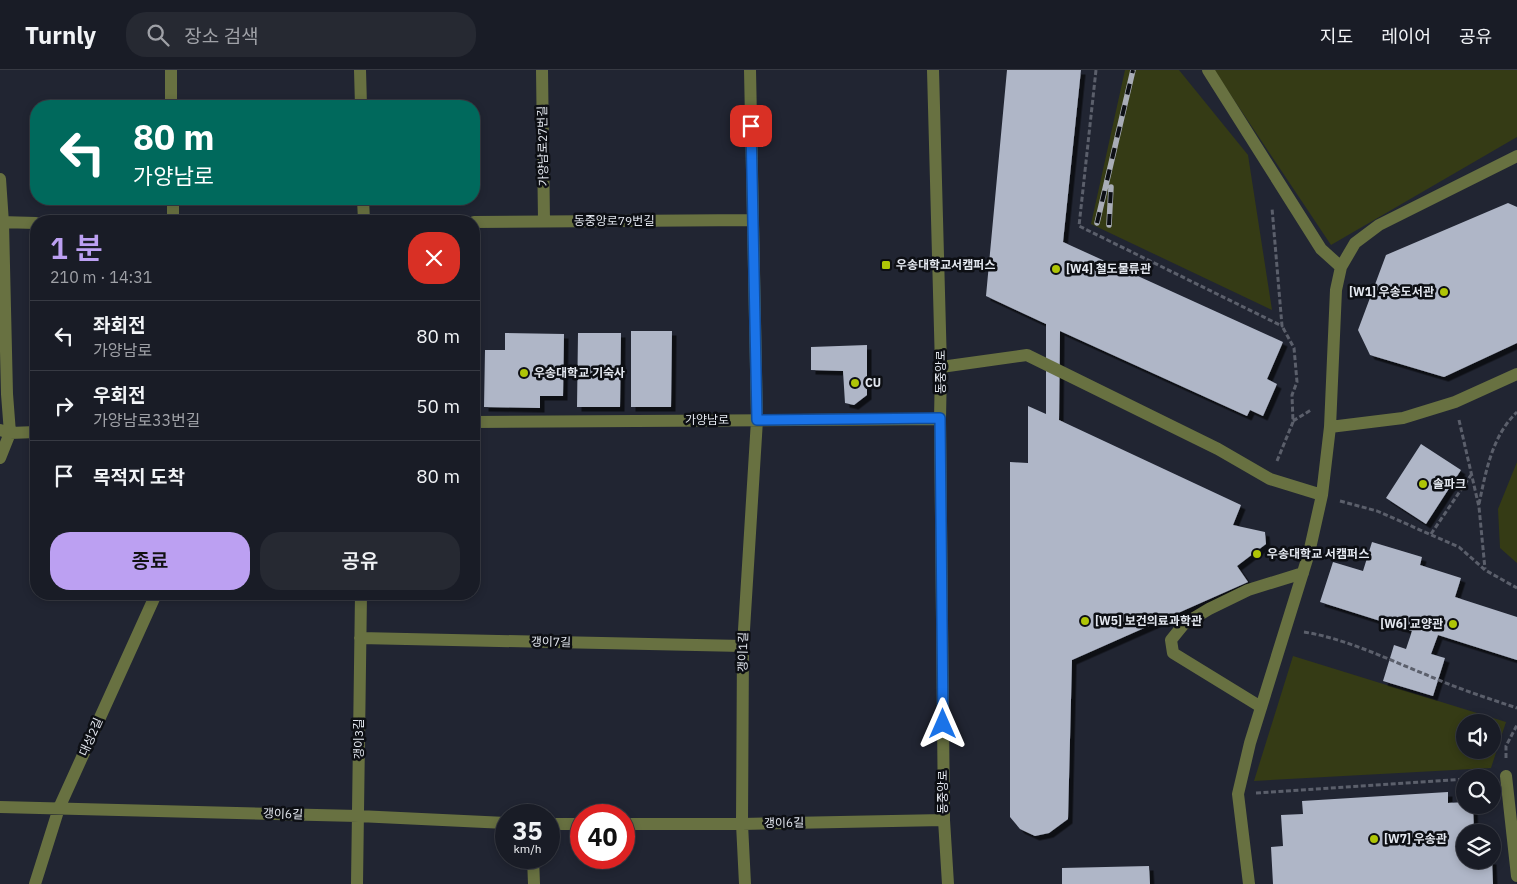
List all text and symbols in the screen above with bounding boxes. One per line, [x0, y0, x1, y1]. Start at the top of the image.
search box [126, 12, 476, 57]
text: Turnly [25, 19, 96, 51]
icon: search [144, 21, 172, 49]
text: 장소 검색 [184, 24, 259, 48]
text: 지도 [1320, 25, 1353, 48]
text: 레이어 [1381, 25, 1431, 48]
text: 공유 [1459, 25, 1492, 48]
pin [730, 105, 772, 147]
street label: 가양남로27번길 [534, 106, 551, 186]
icon: arrive [737, 112, 765, 140]
text: 80 m [133, 114, 215, 160]
icon: left [50, 120, 115, 185]
text: 가양남로 [133, 161, 214, 190]
street label: 동중앙로79번길 [574, 213, 654, 228]
text: 1 분 [50, 228, 103, 267]
button: close [408, 232, 460, 284]
place label: 우송대학교서캠퍼스 [896, 257, 995, 272]
marker: 우송대학교서캠퍼스 [880, 259, 892, 271]
place label: [W4] 철도물류관 [1066, 261, 1151, 276]
marker: [W4] 철도물류관 [1050, 263, 1062, 275]
text: 210 m · 14:31 [50, 267, 152, 287]
place label: [W1] 우송도서관 [1349, 284, 1434, 299]
marker: [W1] 우송도서관 [1438, 286, 1450, 298]
text: 좌회전 [93, 313, 145, 337]
icon: left [50, 322, 78, 350]
text: 80 m [416, 324, 460, 348]
text: 가양남로 [93, 340, 152, 360]
street label: 동중앙로 [933, 350, 948, 394]
place label: 우송대학교 기숙사 [534, 365, 625, 380]
marker: 우송대학교 기숙사 [518, 367, 530, 379]
place label: CU [865, 375, 881, 390]
marker: CU [849, 377, 861, 389]
text: 우회전 [93, 383, 145, 407]
icon: right [50, 392, 78, 420]
text: 50 m [416, 394, 460, 418]
text: 가양남로33번길 [93, 410, 201, 430]
street label: 가양남로 [685, 412, 729, 427]
icon: arrive [50, 462, 78, 490]
text: 80 m [416, 464, 460, 488]
text: 목적지 도착 [93, 465, 185, 489]
place label: 솔파크 [1433, 476, 1466, 491]
marker: 솔파크 [1417, 478, 1429, 490]
button: 종료 [50, 532, 250, 590]
button: 공유 [260, 532, 460, 590]
place label: 우송대학교 서캠퍼스 [1267, 546, 1369, 561]
marker: 우송대학교 서캠퍼스 [1251, 548, 1263, 560]
place label: [W5] 보건의료과학관 [1095, 613, 1202, 628]
marker: [W5] 보건의료과학관 [1079, 615, 1091, 627]
place label: [W6] 교양관 [1380, 616, 1443, 631]
marker: [W6] 교양관 [1447, 618, 1459, 630]
street label: 갱이1길 [735, 632, 750, 672]
street label: 갱이7길 [531, 634, 571, 649]
position arrow [916, 697, 968, 749]
map controls [1456, 714, 1501, 869]
button: sound [1456, 714, 1501, 759]
street label: 대성2길 [75, 715, 106, 758]
street label: 갱이3길 [351, 719, 366, 759]
button: search [1456, 769, 1501, 814]
street label: 동중앙로 [935, 770, 950, 814]
speed limit sign: 40 [570, 804, 635, 869]
street label: 갱이6길 [263, 805, 303, 822]
text: 35 [512, 814, 543, 847]
street label: 갱이6길 [764, 815, 804, 830]
button: layers [1456, 824, 1501, 869]
place label: [W7] 우송관 [1384, 831, 1447, 846]
marker: [W7] 우송관 [1368, 833, 1380, 845]
text: km/h [513, 841, 542, 856]

